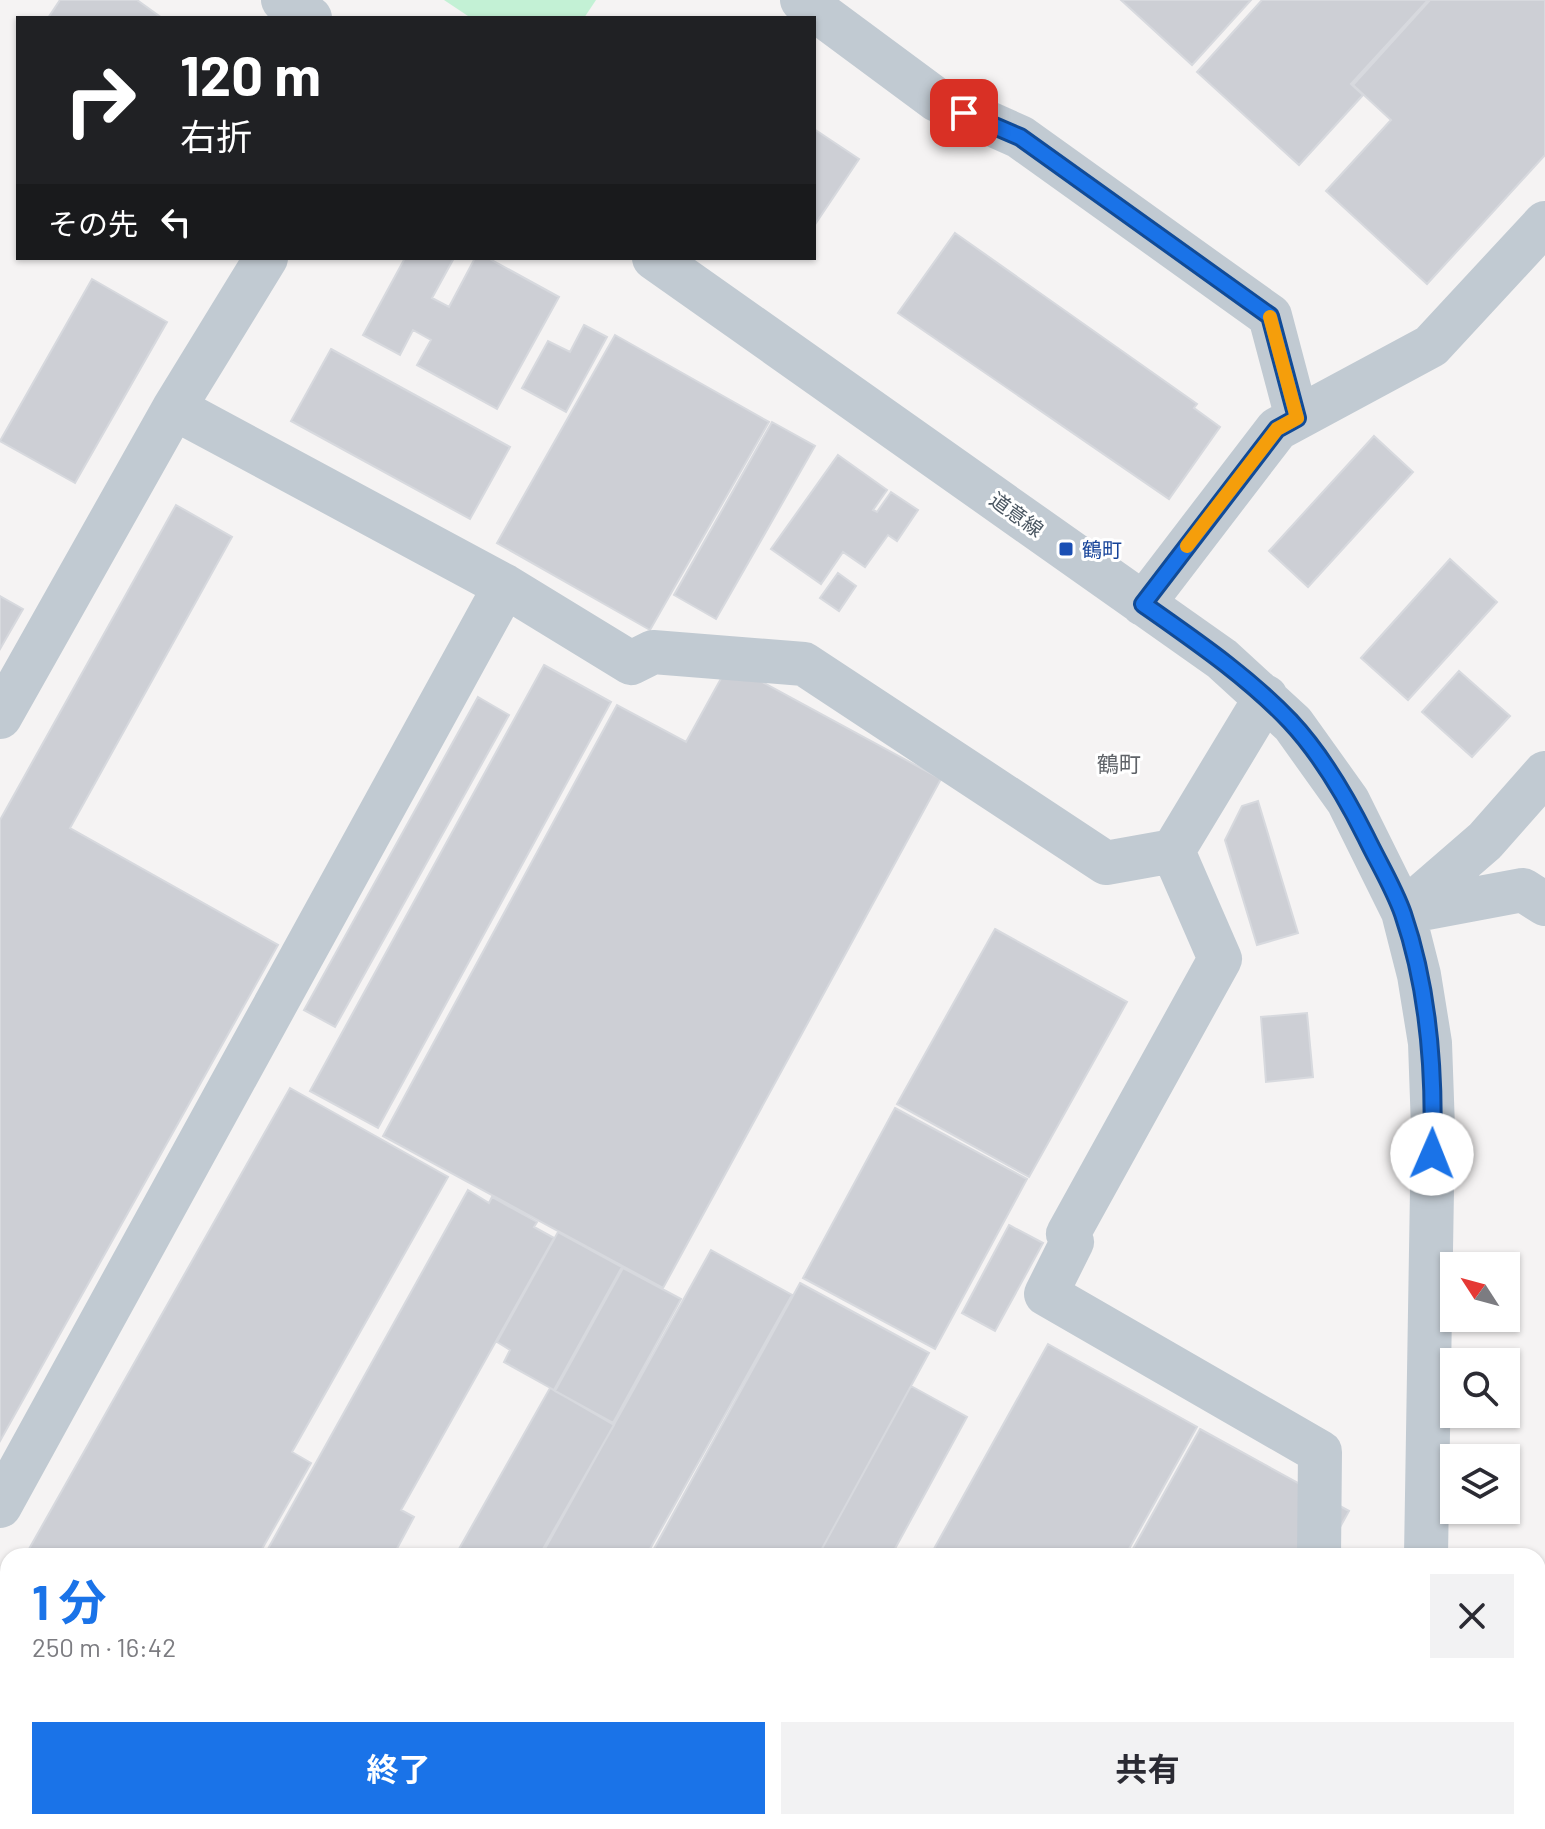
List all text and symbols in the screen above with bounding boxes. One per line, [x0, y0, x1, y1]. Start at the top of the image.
text: 120 m [180, 40, 321, 107]
icon: right [48, 48, 152, 152]
pin [930, 79, 998, 147]
icon: arrive [942, 91, 986, 135]
text: 右折 [180, 114, 252, 157]
icon: left [154, 200, 198, 244]
text: その先 [48, 205, 138, 241]
street label: 道意線 [986, 487, 1048, 541]
place label: 鶴町 [1082, 537, 1122, 561]
marker: 鶴町 [1057, 540, 1075, 558]
district label: 鶴町 [1097, 750, 1141, 776]
position arrow [1390, 1112, 1474, 1196]
north arrow [1440, 1252, 1520, 1332]
map controls [1440, 1252, 1520, 1524]
button: search [1440, 1348, 1520, 1428]
button: layers [1440, 1444, 1520, 1524]
text: 1 分 [32, 1572, 107, 1630]
button: close [1430, 1574, 1514, 1658]
text: 250 m · 16:42 [32, 1631, 176, 1662]
button: 終了 [32, 1722, 765, 1814]
button: 共有 [781, 1722, 1514, 1814]

